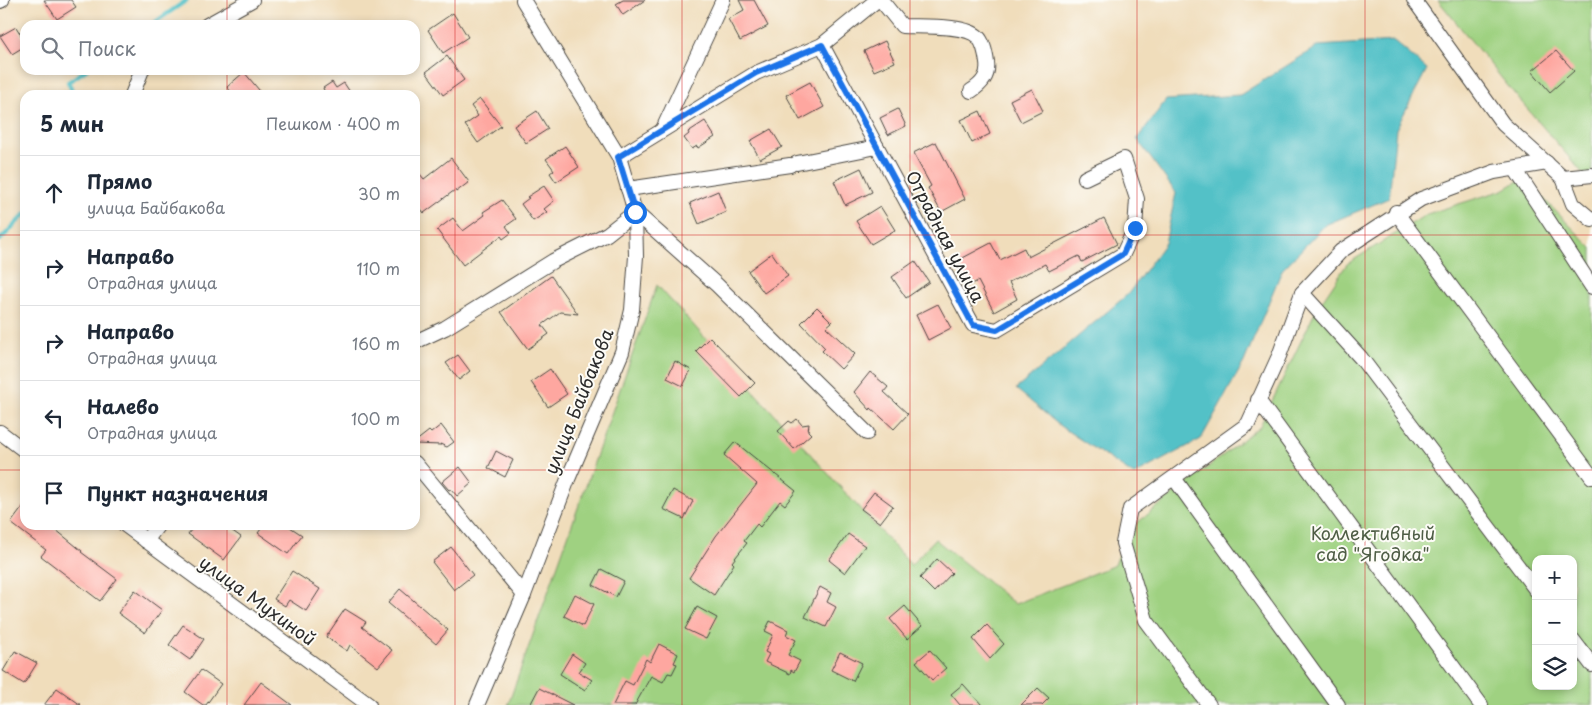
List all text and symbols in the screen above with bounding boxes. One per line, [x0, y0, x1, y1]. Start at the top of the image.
search box [20, 20, 420, 75]
icon: search [38, 34, 66, 62]
text: Поиск [78, 34, 136, 62]
text: 5 мин [40, 107, 104, 139]
text: Пешком · 400 m [266, 111, 400, 135]
street label: Отрадная улица [900, 165, 993, 308]
text: Прямо [87, 167, 152, 195]
icon: ahead [40, 179, 68, 207]
text: 30 m [358, 181, 400, 205]
text: улица Байбакова [87, 195, 225, 219]
route start [624, 201, 647, 224]
route end [1124, 217, 1147, 240]
text: Направо [87, 242, 174, 270]
icon: right [40, 254, 68, 282]
text: 110 m [357, 256, 400, 280]
text: Отрадная улица [87, 270, 217, 294]
text: Направо [87, 317, 174, 345]
street label: улица Байбакова [536, 323, 620, 478]
icon: right [40, 329, 68, 357]
text: 160 m [352, 331, 400, 355]
text: Отрадная улица [87, 345, 217, 369]
text: Налево [87, 392, 159, 420]
icon: left [40, 404, 68, 432]
text: 100 m [351, 406, 400, 430]
text: Отрадная улица [87, 420, 217, 444]
icon: arrive [40, 479, 68, 507]
text: Пункт назначения [87, 479, 268, 507]
park label: Коллективный сад "Ягодка" [1311, 519, 1435, 567]
street label: улица Мухиной [194, 548, 322, 652]
map controls [1532, 555, 1577, 690]
button: + [1532, 555, 1577, 600]
button: − [1532, 600, 1577, 645]
button: layers [1532, 645, 1577, 690]

